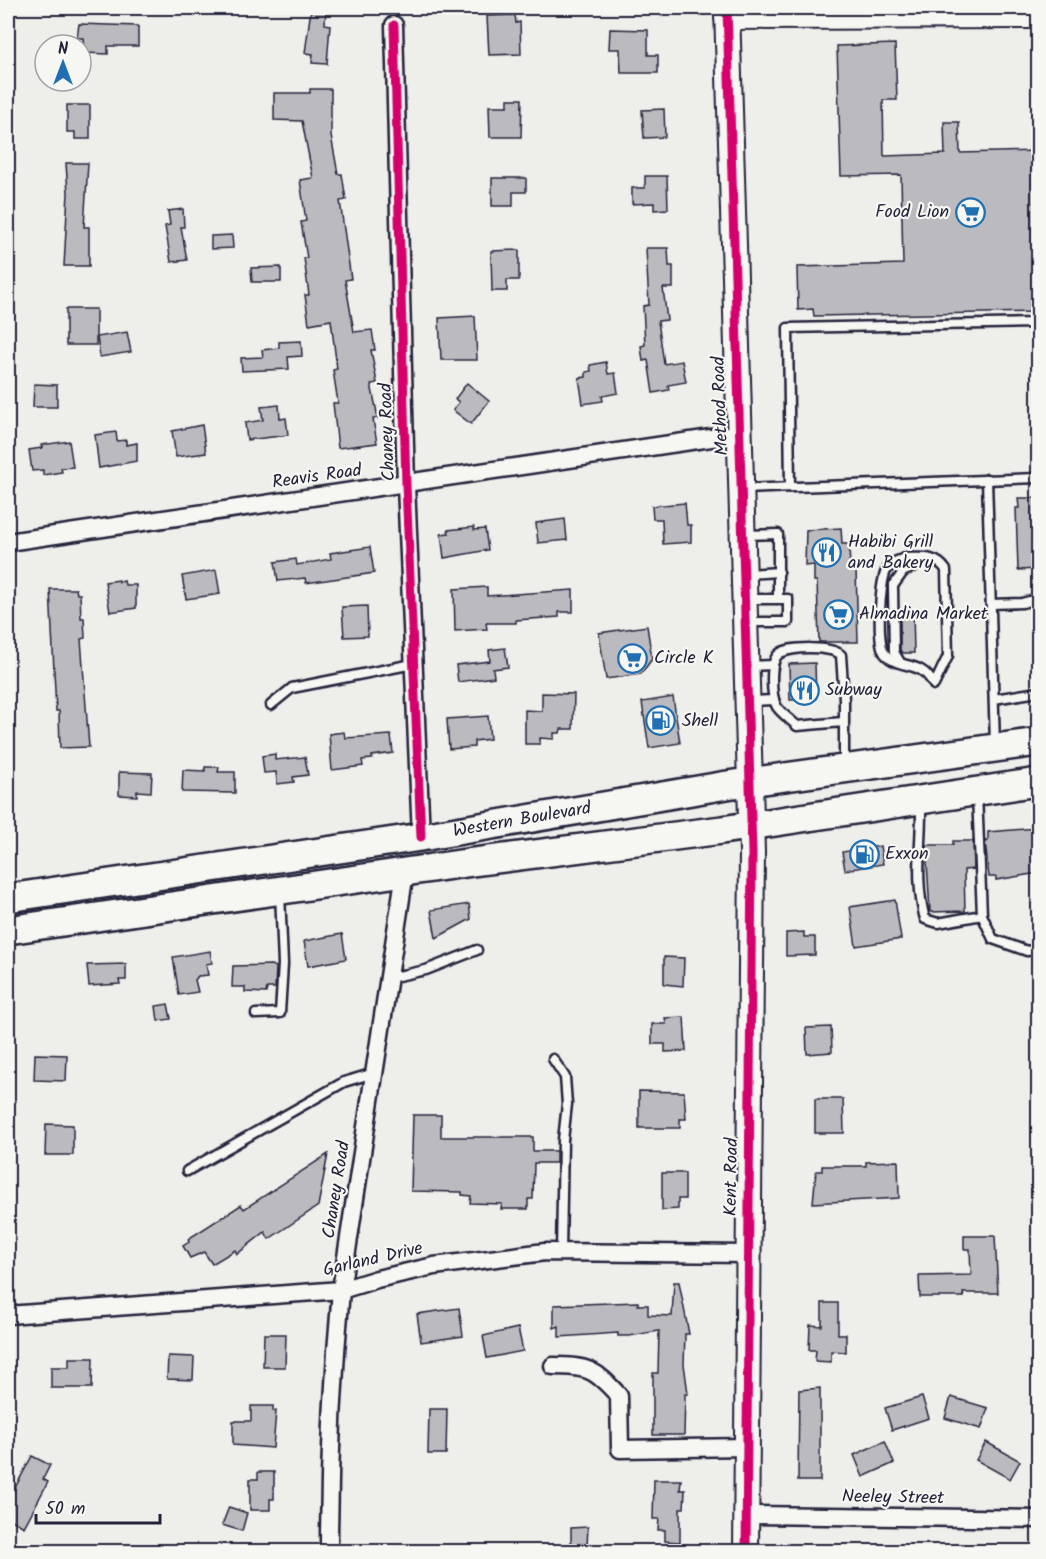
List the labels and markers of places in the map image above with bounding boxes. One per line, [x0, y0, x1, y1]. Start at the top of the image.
supermarket icon: Food Lion [954, 196, 986, 228]
place label: Food Lion [875, 198, 949, 227]
place label: Habibi Grill and Bakery [848, 528, 934, 578]
restaurant icon: Habibi Grill and Bakery [811, 536, 843, 568]
supermarket icon: Almadina Market [822, 598, 854, 630]
place label: Almadina Market [859, 600, 989, 629]
supermarket icon: Circle K [617, 642, 649, 674]
place label: Circle K [654, 644, 714, 673]
restaurant icon: Subway [788, 674, 820, 706]
place label: Subway [825, 676, 882, 705]
fuel station icon: Shell [645, 705, 677, 737]
place label: Shell [682, 707, 719, 736]
fuel station icon: Exxon [848, 838, 880, 870]
place label: Exxon [885, 840, 929, 869]

